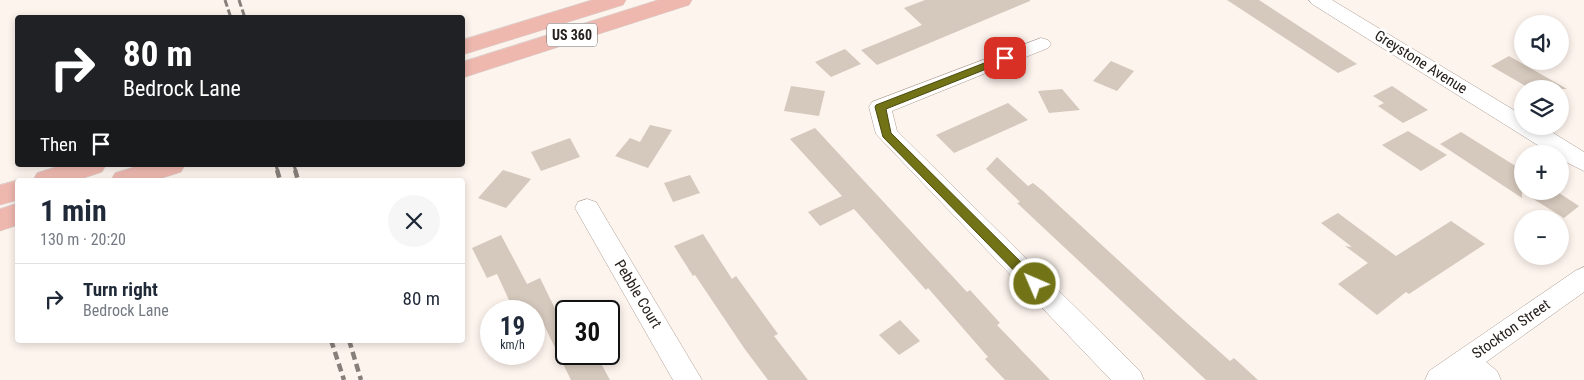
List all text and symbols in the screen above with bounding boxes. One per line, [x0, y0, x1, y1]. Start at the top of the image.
map controls [1514, 15, 1569, 265]
button: sound [1514, 15, 1569, 70]
road number: US 360 [547, 24, 597, 46]
street label: Greystone Avenue [1371, 26, 1471, 98]
text: 80 m [123, 34, 192, 75]
icon: right [40, 35, 105, 100]
pin [984, 37, 1026, 79]
icon: arrive [991, 44, 1019, 72]
text: Bedrock Lane [123, 76, 241, 101]
button: layers [1514, 80, 1569, 135]
icon: arrive [87, 130, 115, 158]
text: Then [40, 133, 77, 156]
button: + [1514, 145, 1569, 200]
text: 1 min [40, 193, 107, 228]
button: close [388, 195, 440, 247]
button: − [1514, 210, 1569, 265]
text: 130 m · 20:20 [40, 230, 126, 249]
street label: Pebble Court [611, 257, 665, 331]
position arrow [1008, 257, 1060, 309]
text: Turn right [83, 278, 158, 301]
icon: right [40, 285, 68, 313]
text: 80 m [403, 287, 440, 310]
street label: Stockton Street [1469, 296, 1553, 362]
speed limit sign: 30 [555, 300, 620, 365]
text: Bedrock Lane [83, 301, 169, 320]
text: 19 [500, 312, 525, 341]
text: km/h [500, 338, 525, 352]

